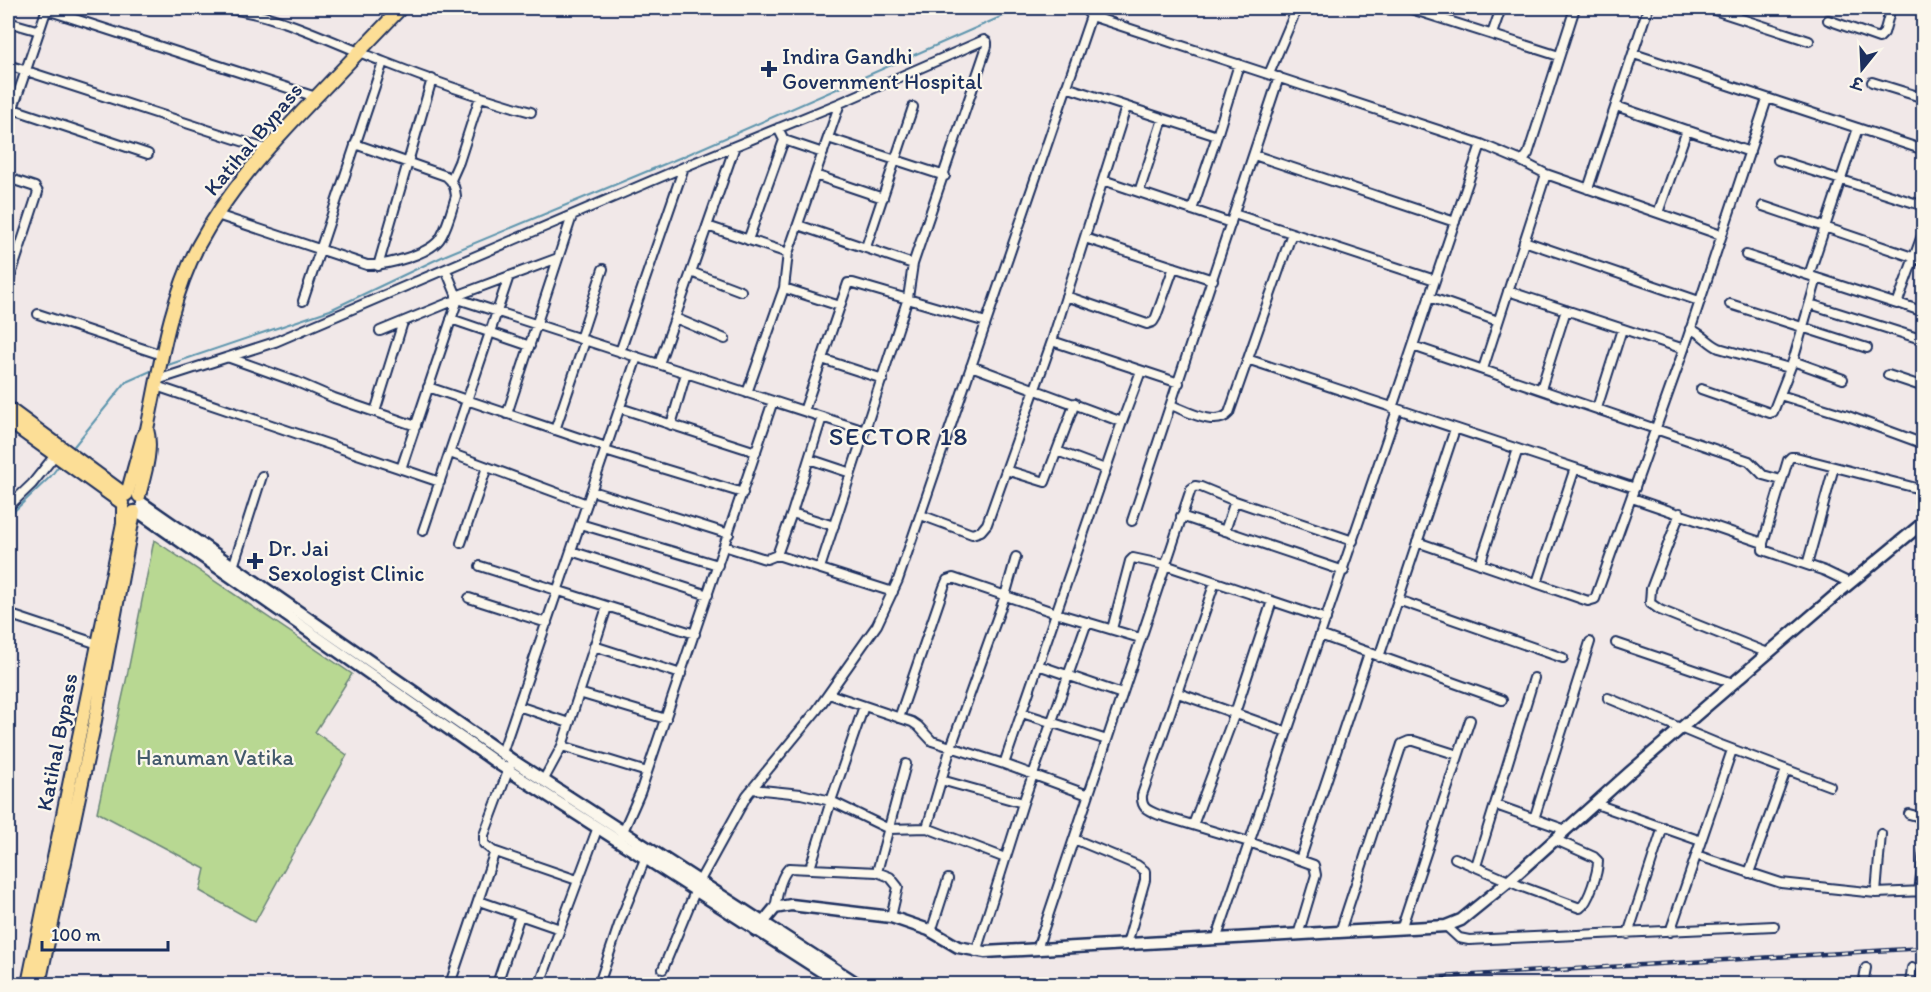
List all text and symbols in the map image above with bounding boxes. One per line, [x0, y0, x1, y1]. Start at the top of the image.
north arrow [1832, 39, 1892, 99]
place label: Indira Gandhi Government Hospital [782, 43, 983, 95]
marker: Indira Gandhi Government Hospital [760, 60, 778, 78]
text: उ [1848, 72, 1867, 94]
street label: Katihal Bypass [198, 77, 308, 201]
district label: SECTOR 18 [829, 420, 969, 452]
place label: Dr. Jai Sexologist Clinic [268, 535, 424, 587]
marker: Dr. Jai Sexologist Clinic [246, 552, 264, 570]
street label: Katihal Bypass [30, 671, 84, 813]
park label: Hanuman Vatika [136, 744, 294, 771]
scale bar [42, 914, 168, 952]
text: 100 m [51, 924, 101, 946]

